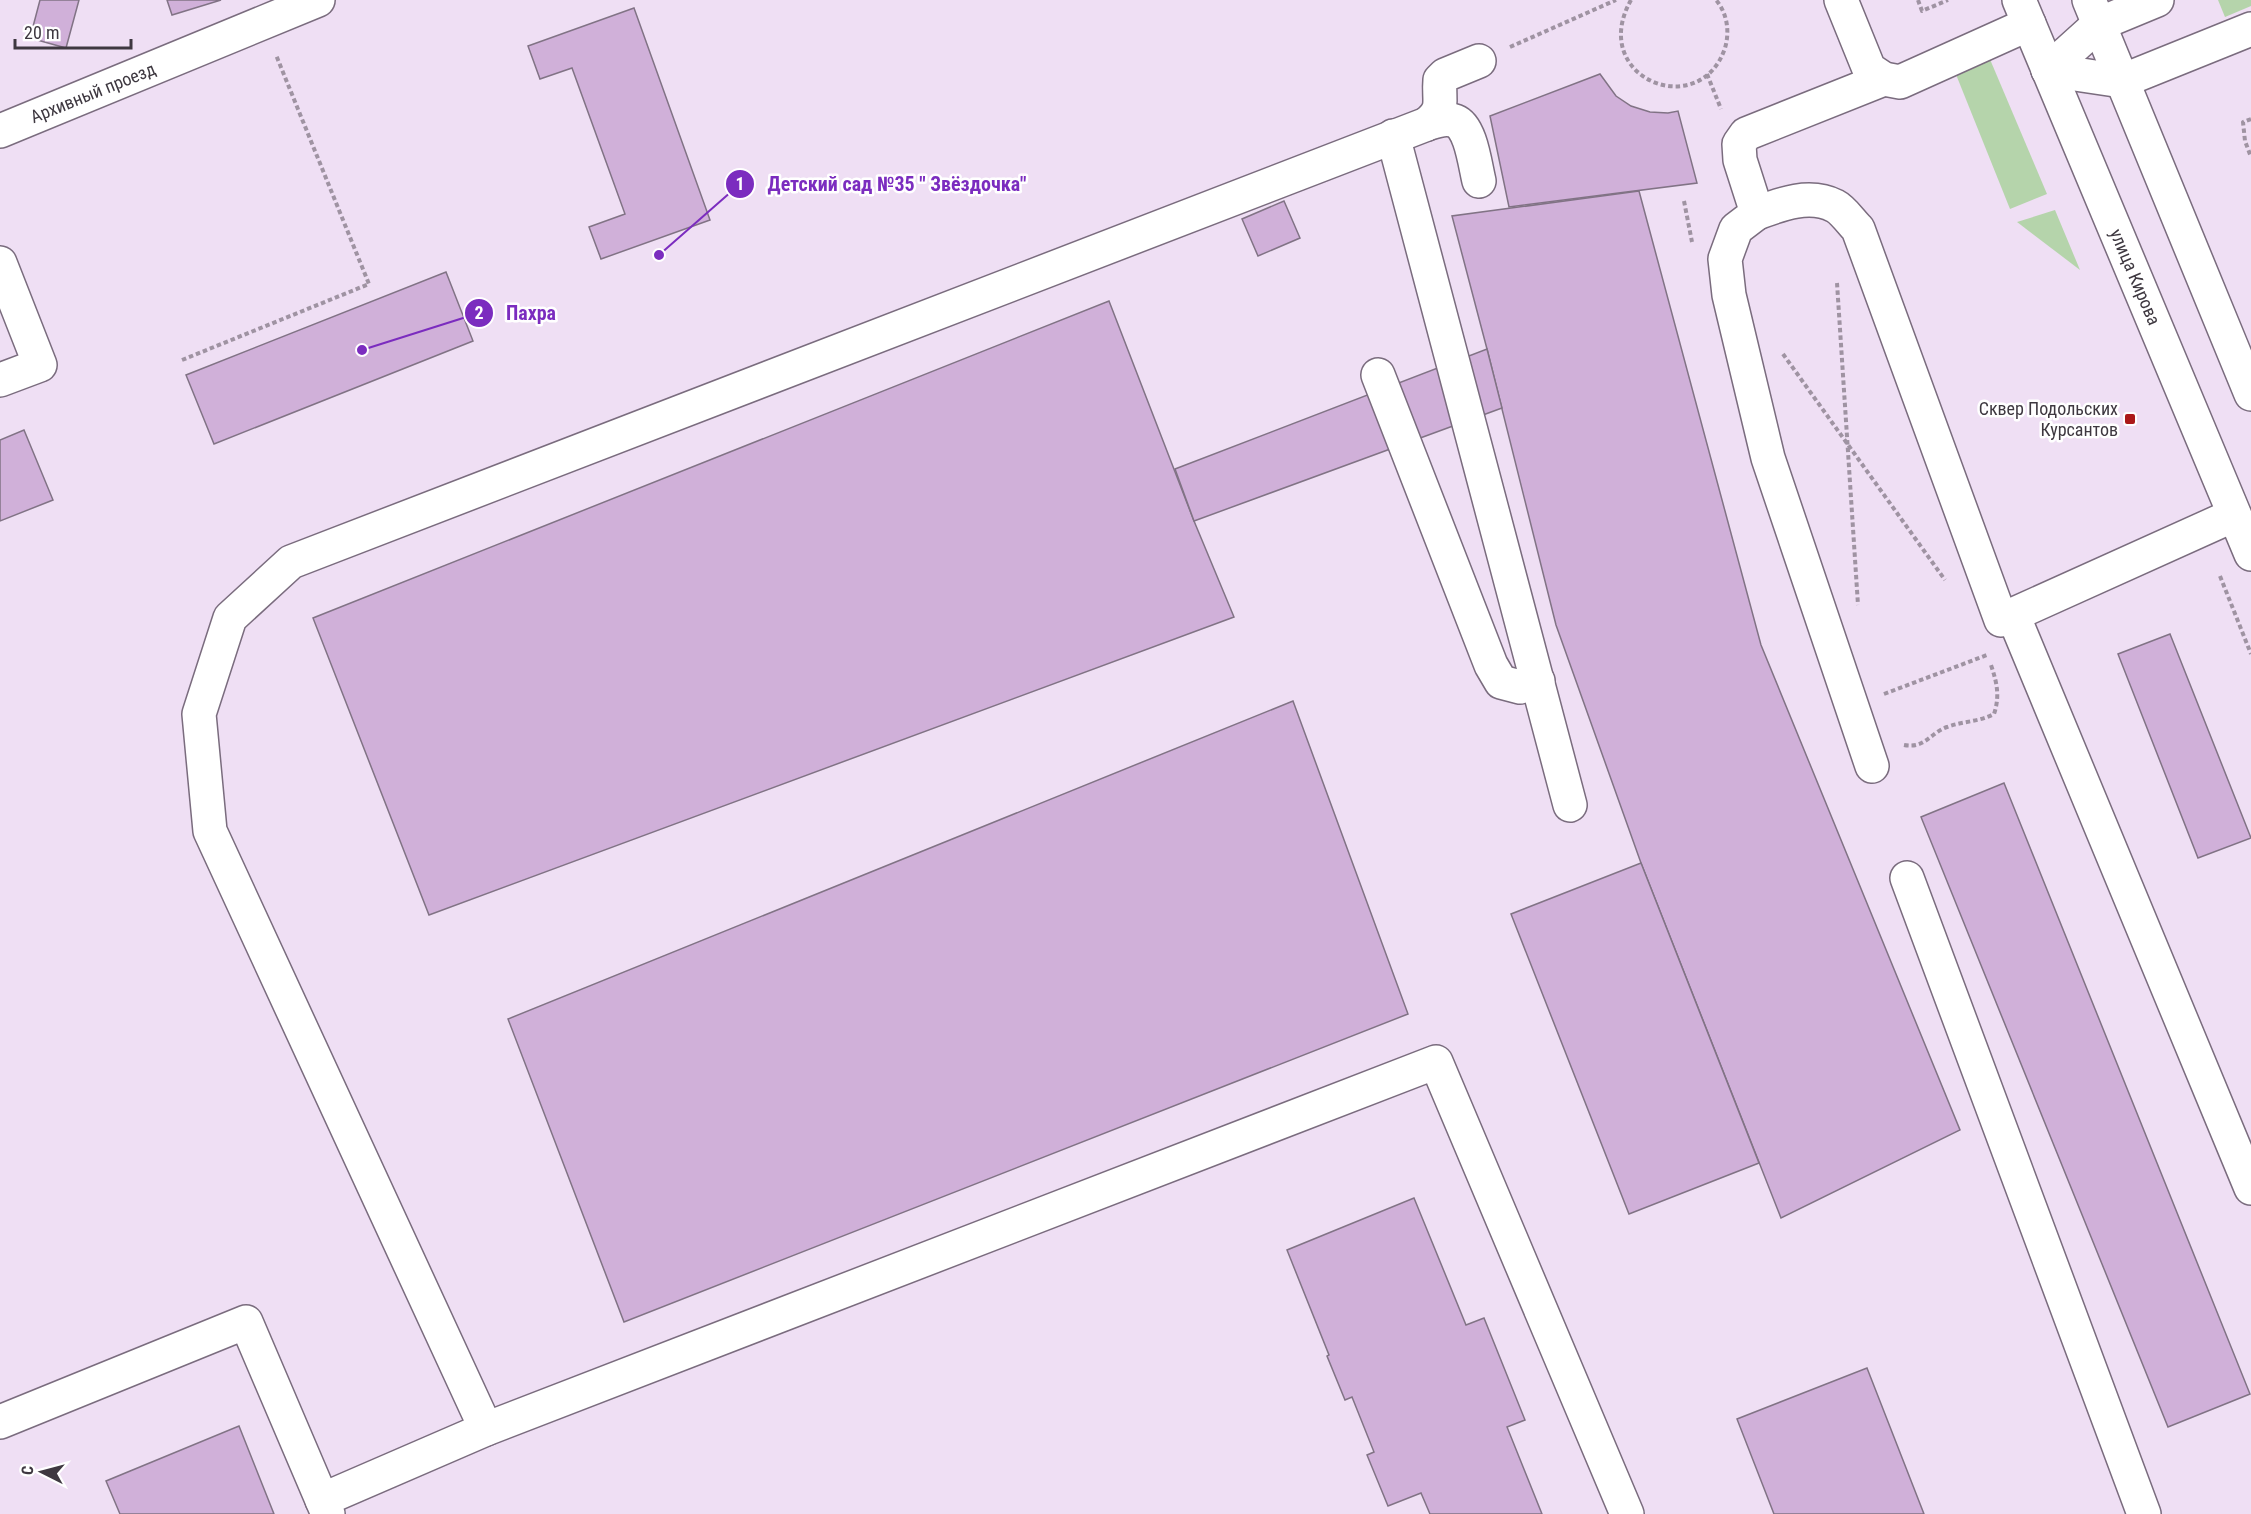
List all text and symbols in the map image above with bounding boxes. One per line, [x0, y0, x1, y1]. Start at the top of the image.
scale bar [15, 12, 130, 50]
text: 20 m [24, 22, 59, 43]
street label: Архивный проезд [27, 58, 159, 127]
callout: Детский сад №35 " Звёздочка" [725, 165, 1038, 203]
text: Детский сад №35 " Звёздочка" [768, 172, 1026, 196]
text: 1 [735, 173, 745, 194]
street label: улица Кирова [2106, 226, 2165, 328]
callout: Пахра [464, 294, 568, 332]
text: Пахра [506, 301, 556, 325]
text: 2 [474, 302, 484, 323]
place label: Сквер Подольских Курсантов [1979, 398, 2118, 440]
marker: Сквер Подольских Курсантов [2123, 412, 2137, 426]
north arrow [12, 1442, 72, 1502]
text: С [18, 1465, 38, 1476]

